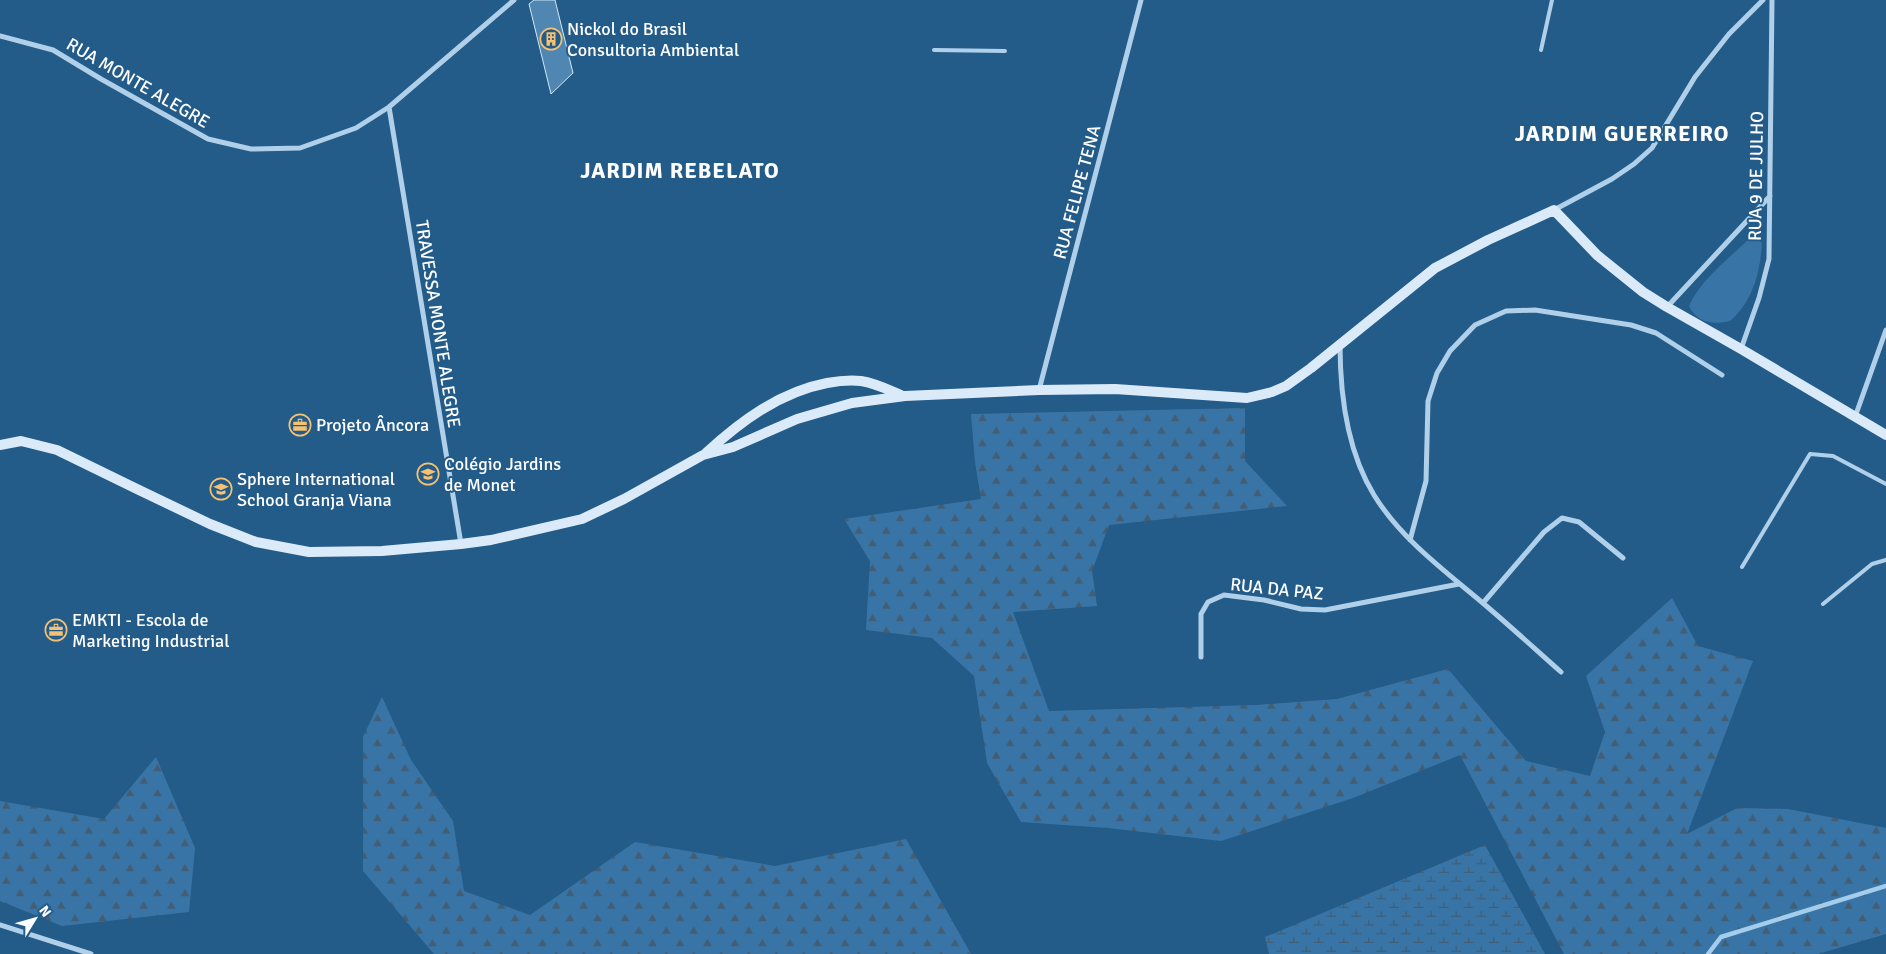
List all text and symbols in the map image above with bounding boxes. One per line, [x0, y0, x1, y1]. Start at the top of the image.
place label: Nickol do Brasil Consultoria Ambiental [567, 18, 739, 61]
building icon: Nickol do Brasil Consultoria Ambiental [539, 27, 563, 51]
street label: RUA MONTE ALEGRE [62, 33, 214, 133]
street label: RUA 9 DE JULHO [1744, 111, 1768, 241]
district label: JARDIM GUERREIRO [1515, 120, 1729, 147]
street label: RUA FELIPE TENA [1049, 123, 1105, 261]
district label: JARDIM REBELATO [580, 157, 780, 184]
street label: TRAVESSA MONTE ALEGRE [411, 219, 465, 429]
office icon: Projeto Âncora [288, 413, 312, 437]
place label: Projeto Âncora [316, 414, 429, 436]
place label: Colégio Jardins de Monet [444, 453, 561, 496]
school or university icon: Colégio Jardins de Monet [416, 462, 440, 486]
place label: Sphere International School Granja Viana [237, 468, 395, 511]
school or university icon: Sphere International School Granja Viana [209, 477, 233, 501]
street label: RUA DA PAZ [1229, 573, 1325, 605]
place label: EMKTI - Escola de Marketing Industrial [72, 609, 229, 652]
office icon: EMKTI - Escola de Marketing Industrial [44, 618, 68, 642]
north arrow [10, 894, 60, 944]
text: N [35, 902, 55, 920]

